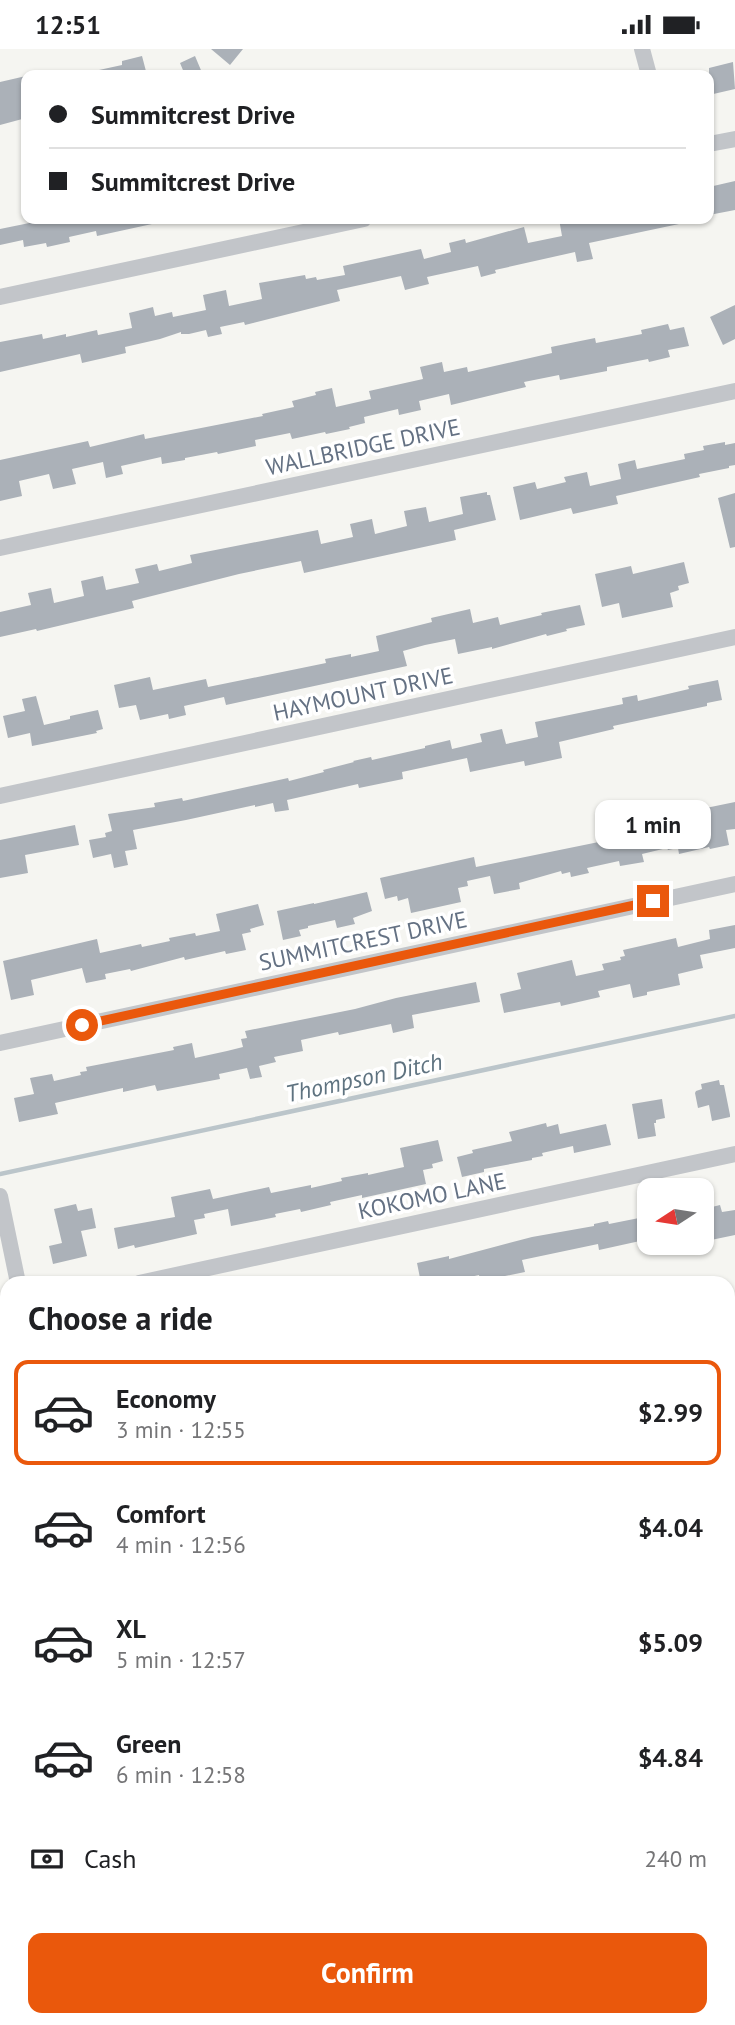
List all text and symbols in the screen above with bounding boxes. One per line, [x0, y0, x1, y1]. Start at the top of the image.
text: 12:51 [35, 8, 101, 41]
text: Summitcrest Drive [91, 98, 295, 131]
text: Summitcrest Drive [91, 165, 295, 198]
street label: WALLBRIDGE DRIVE [263, 412, 463, 481]
street label: HAYMOUNT DRIVE [270, 660, 456, 727]
callout: 1 min [595, 799, 711, 849]
text: 1 min [625, 810, 681, 839]
route end [637, 885, 669, 917]
street label: SUMMITCREST DRIVE [256, 904, 470, 977]
route start [66, 1009, 98, 1041]
water label: Thompson Ditch [283, 1046, 445, 1109]
street label: KOKOMO LANE [355, 1166, 509, 1225]
north arrow [637, 1178, 714, 1255]
map controls [637, 1178, 714, 1255]
text: Choose a ride [28, 1297, 213, 1339]
icon: car [32, 1381, 95, 1444]
text: Economy [116, 1382, 216, 1415]
text: $2.99 [638, 1396, 703, 1429]
text: 3 min · 12:55 [116, 1415, 246, 1444]
icon: car [32, 1496, 95, 1559]
text: Comfort [116, 1497, 206, 1530]
text: $4.04 [638, 1511, 703, 1544]
text: 4 min · 12:56 [116, 1530, 246, 1559]
icon: car [32, 1611, 95, 1674]
text: XL [116, 1612, 146, 1645]
text: $5.09 [638, 1626, 703, 1659]
text: 5 min · 12:57 [116, 1645, 246, 1674]
icon: car [32, 1726, 95, 1789]
text: Green [116, 1727, 181, 1760]
text: $4.84 [638, 1741, 703, 1774]
text: 6 min · 12:58 [116, 1760, 246, 1789]
icon: cash [28, 1840, 66, 1878]
text: Cash [84, 1842, 136, 1875]
text: 240 m [645, 1844, 707, 1873]
button: Confirm [28, 1933, 707, 2013]

